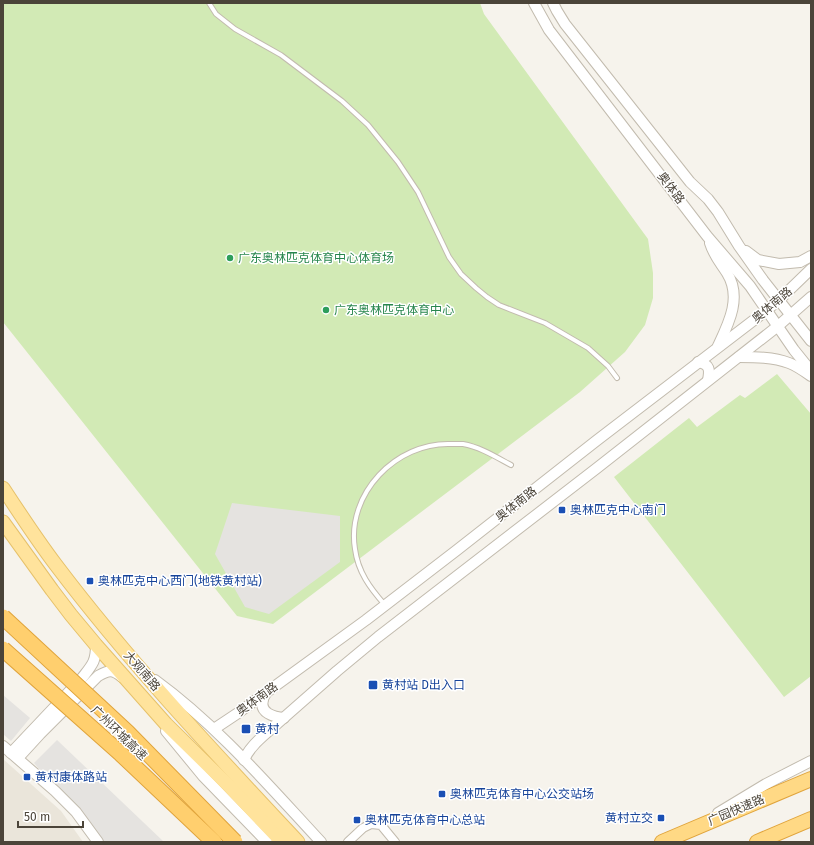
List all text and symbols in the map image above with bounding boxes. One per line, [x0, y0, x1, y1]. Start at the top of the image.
street label: 奥体路 [655, 169, 687, 207]
place label: 广东奥林匹克体育中心体育场 [238, 251, 394, 265]
marker: 广东奥林匹克体育中心体育场 [225, 253, 235, 263]
street label: 奥体南路 [749, 284, 795, 326]
place label: 广东奥林匹克体育中心 [334, 303, 454, 317]
marker: 广东奥林匹克体育中心 [321, 305, 331, 315]
street label: 奥体南路 [493, 484, 539, 524]
place label: 奥林匹克中心南门 [570, 503, 666, 517]
marker: 奥林匹克中心南门 [557, 505, 567, 515]
place label: 奥林匹克中心西门(地铁黄村站) [98, 574, 262, 588]
marker: 奥林匹克中心西门(地铁黄村站) [85, 576, 95, 586]
street label: 大观南路 [121, 648, 163, 694]
place label: 黄村站 D出入口 [382, 678, 465, 692]
street label: 奥体南路 [233, 679, 281, 719]
marker: 黄村站 D出入口 [367, 679, 379, 691]
street label: 广州环城高速 [88, 703, 150, 763]
place label: 黄村 [255, 722, 280, 736]
marker: 黄村 [240, 723, 252, 735]
place label: 黄村康体路站 [35, 770, 107, 784]
marker: 黄村康体路站 [22, 772, 32, 782]
place label: 奥林匹克体育中心公交站场 [450, 787, 594, 801]
marker: 奥林匹克体育中心公交站场 [437, 789, 447, 799]
street label: 广园快速路 [706, 792, 766, 828]
scale bar [18, 803, 83, 829]
text: 50 m [24, 810, 50, 824]
place label: 黄村立交 [605, 811, 653, 825]
place label: 奥林匹克体育中心总站 [365, 813, 485, 827]
marker: 黄村立交 [656, 813, 666, 823]
marker: 奥林匹克体育中心总站 [352, 815, 362, 825]

